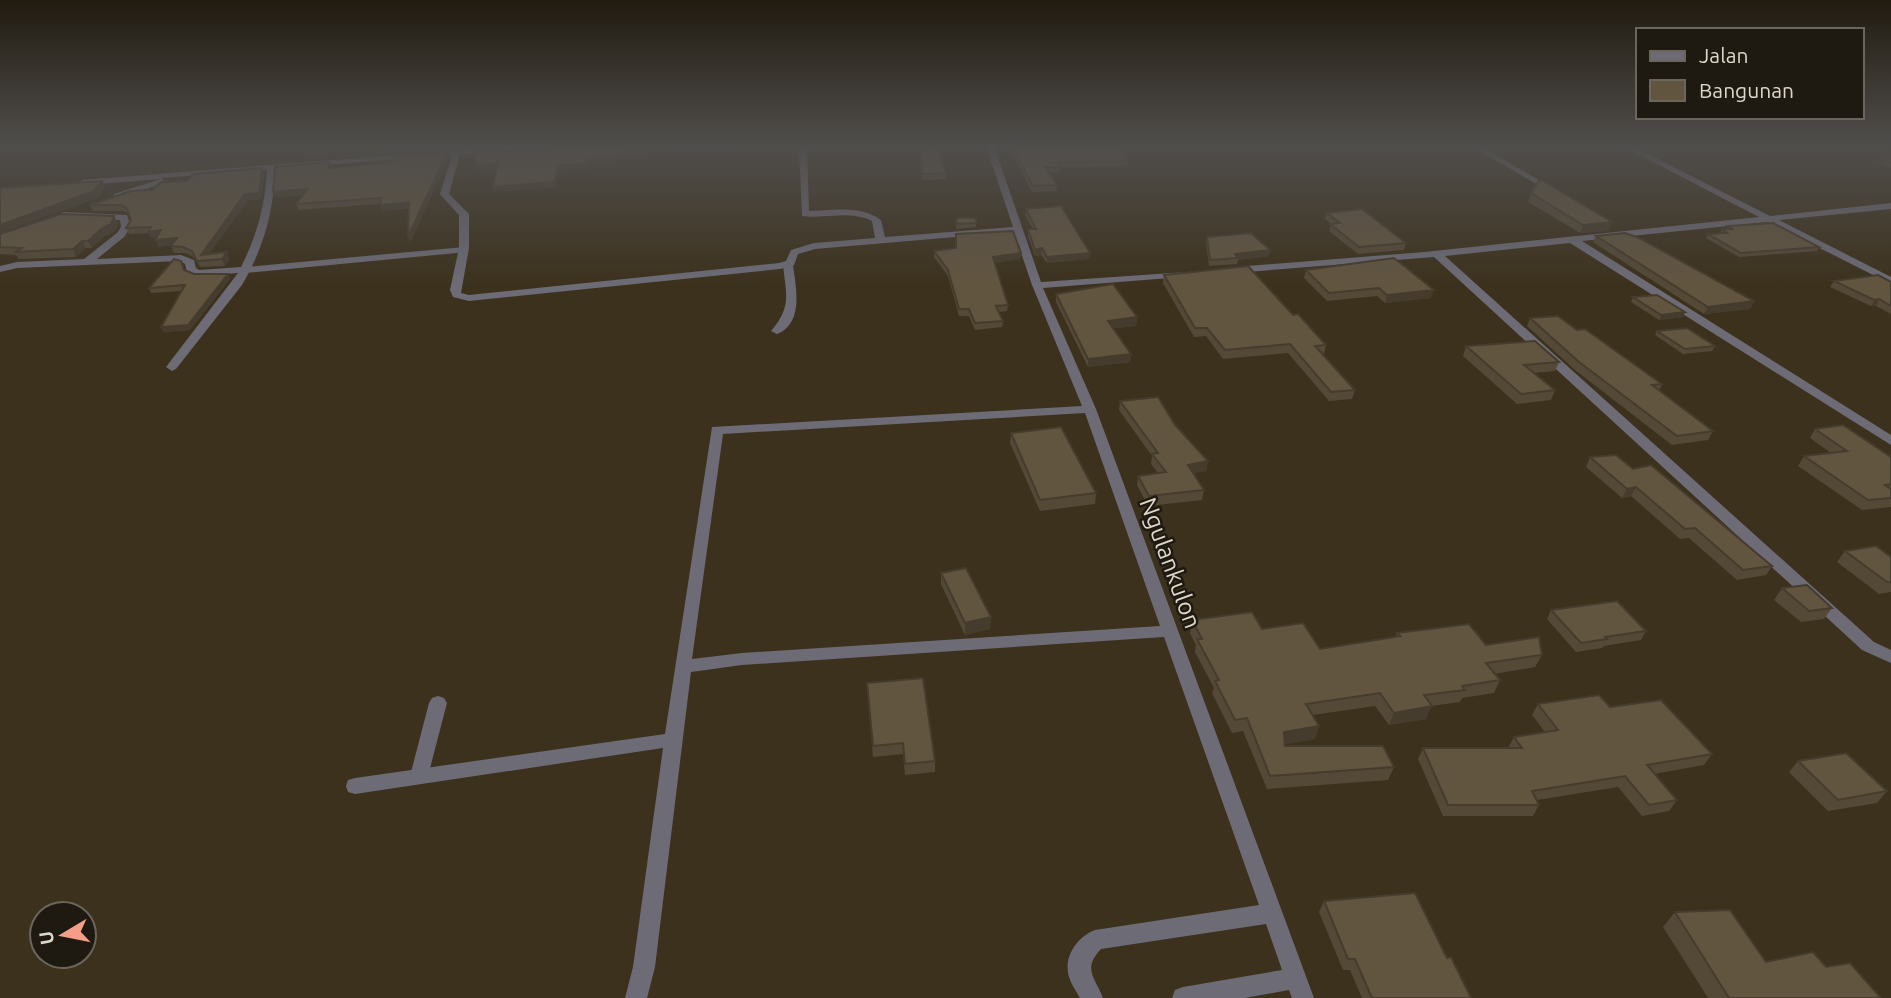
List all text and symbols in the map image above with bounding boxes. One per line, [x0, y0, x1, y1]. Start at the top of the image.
legend [1636, 28, 1863, 119]
text: Jalan [1699, 43, 1748, 67]
text: Bangunan [1699, 78, 1794, 102]
street label: Ngulankulon [1134, 494, 1207, 632]
north arrow [28, 900, 98, 970]
text: U [34, 929, 58, 946]

